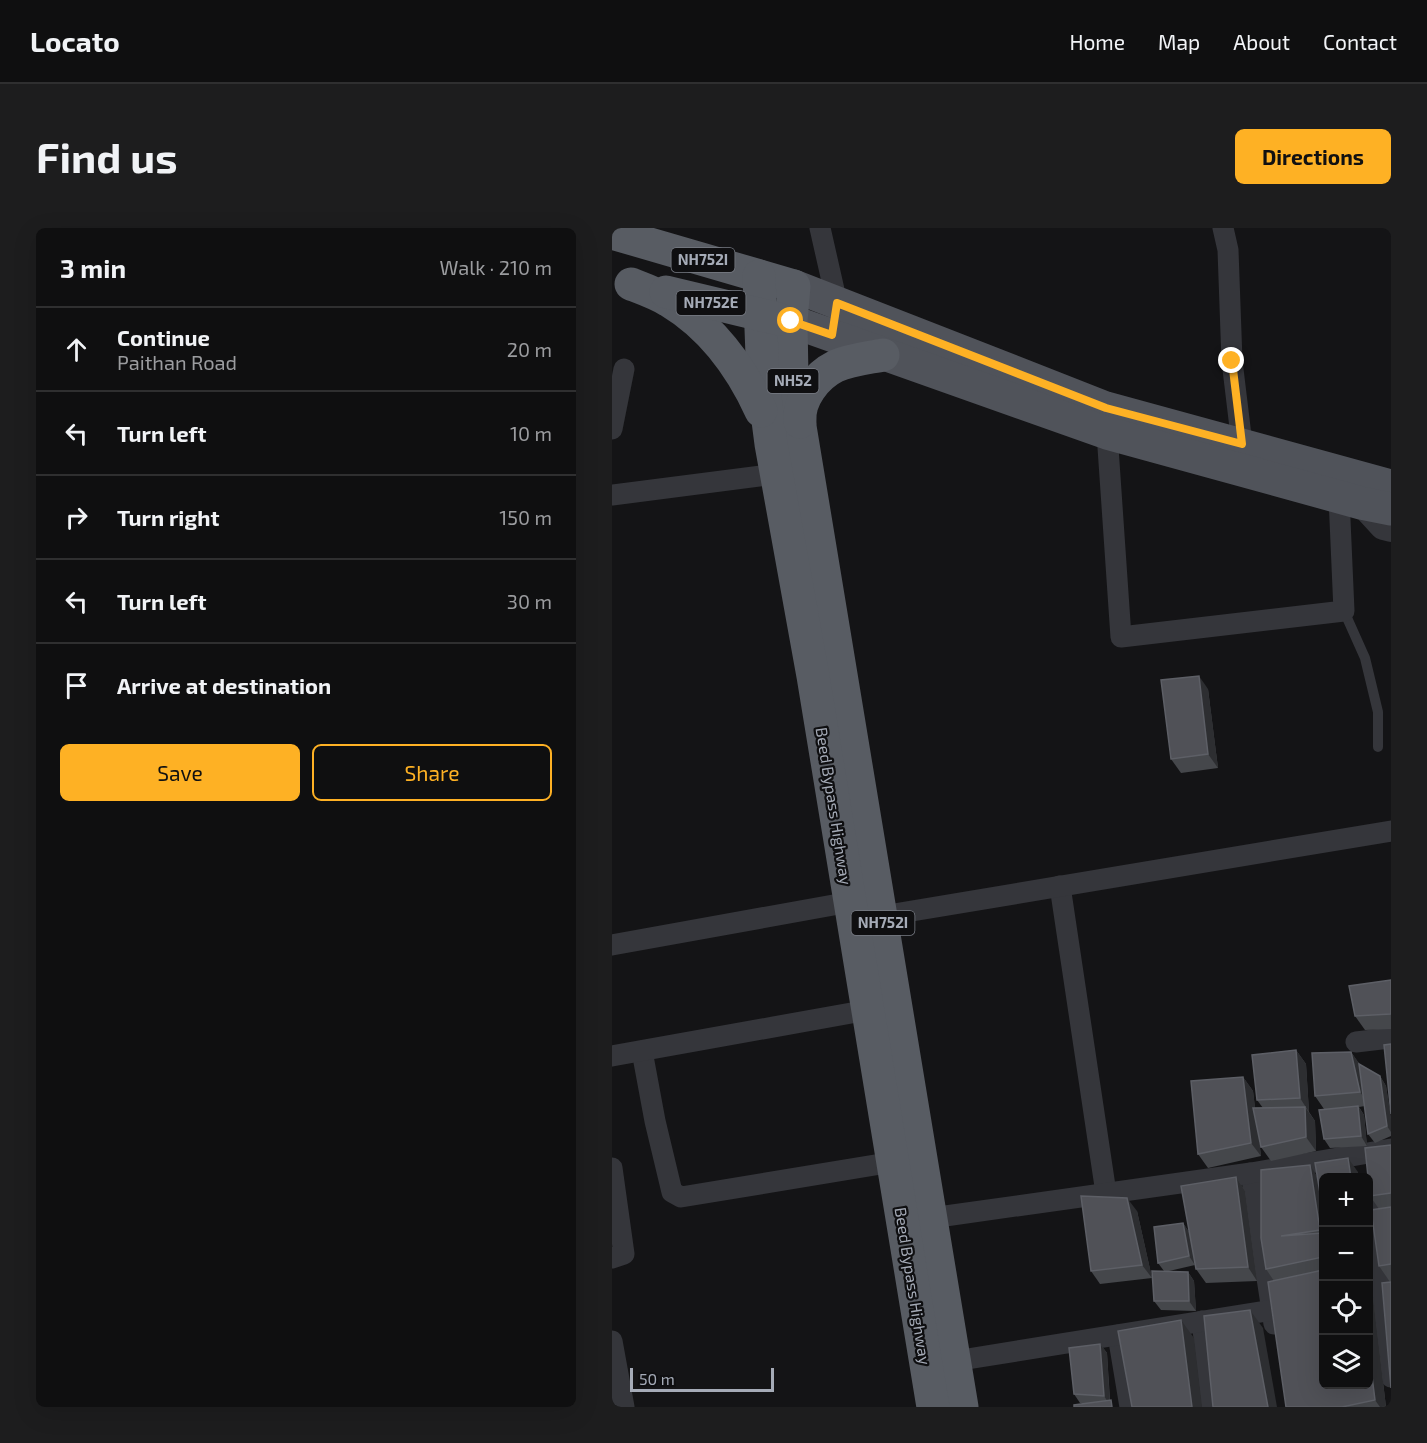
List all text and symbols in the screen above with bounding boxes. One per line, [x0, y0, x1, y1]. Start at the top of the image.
text: Locato [30, 24, 120, 58]
text: Home [1069, 29, 1125, 54]
text: Map [1158, 29, 1200, 54]
text: About [1233, 29, 1290, 54]
text: Contact [1323, 29, 1397, 54]
button: Directions [1235, 129, 1391, 184]
text: Find us [36, 131, 178, 181]
road number: NH752I [672, 248, 734, 272]
text: 3 min [60, 252, 126, 283]
text: Walk · 210 m [440, 255, 552, 279]
road number: NH752E [676, 291, 746, 315]
route start [777, 307, 803, 333]
text: Continue [117, 324, 210, 350]
icon: ahead [60, 333, 93, 366]
text: 20 m [507, 337, 552, 361]
route end [1218, 347, 1244, 373]
text: Paithan Road [117, 350, 237, 374]
road number: NH52 [768, 369, 819, 393]
icon: left [60, 417, 93, 450]
text: Turn left [117, 420, 206, 446]
text: 10 m [510, 421, 552, 445]
icon: right [60, 501, 93, 534]
text: Turn right [117, 504, 219, 530]
text: 150 m [499, 505, 552, 529]
icon: left [60, 585, 93, 618]
text: Turn left [117, 588, 206, 614]
text: 30 m [507, 589, 552, 613]
icon: arrive [60, 669, 93, 702]
text: Arrive at destination [117, 672, 331, 698]
street label: Beed Bypass Highway [813, 726, 856, 887]
button: Save [60, 744, 300, 801]
button: Share [312, 744, 552, 801]
road number: NH752I [852, 911, 914, 935]
map controls [1319, 1173, 1373, 1389]
button: + [1319, 1173, 1373, 1227]
street label: Beed Bypass Highway [892, 1206, 935, 1367]
button: − [1319, 1227, 1373, 1281]
button: locate [1319, 1281, 1373, 1335]
button: layers [1319, 1335, 1373, 1389]
scale bar [630, 1365, 774, 1392]
text: 50 m [639, 1369, 675, 1388]

